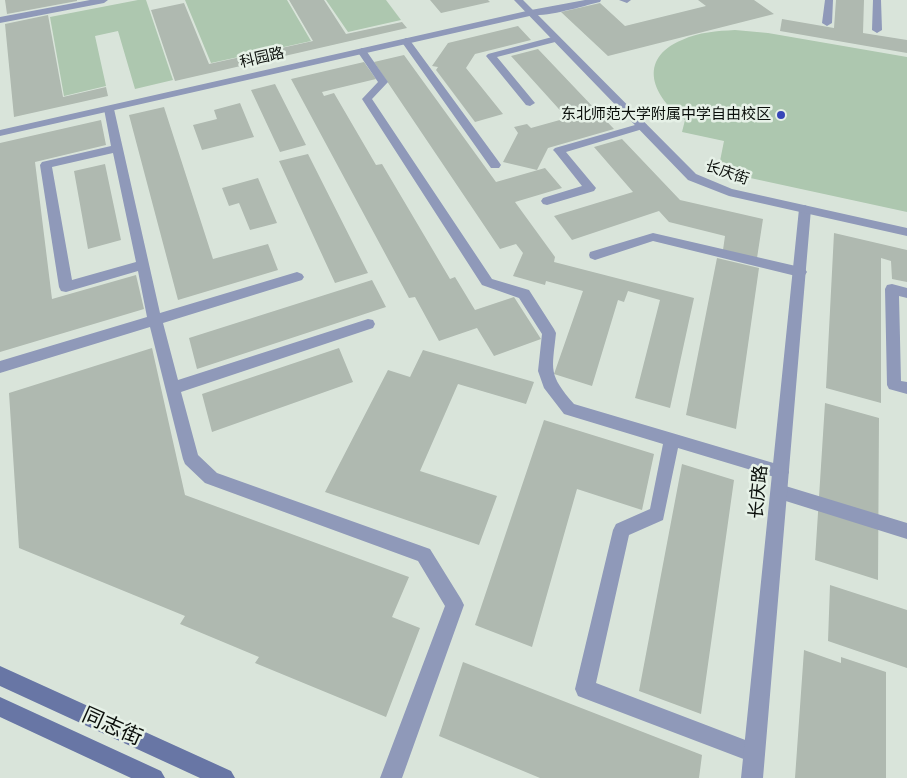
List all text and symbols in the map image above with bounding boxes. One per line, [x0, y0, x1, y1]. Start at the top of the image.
street label: 科园路 [238, 44, 286, 72]
place label: 东北师范大学附属中学自由校区 [561, 106, 771, 124]
marker: 东北师范大学附属中学自由校区 [775, 109, 787, 121]
street label: 长庆街 [703, 157, 751, 189]
street label: 长庆路 [746, 464, 772, 520]
street label: 同志街 [78, 703, 146, 751]

